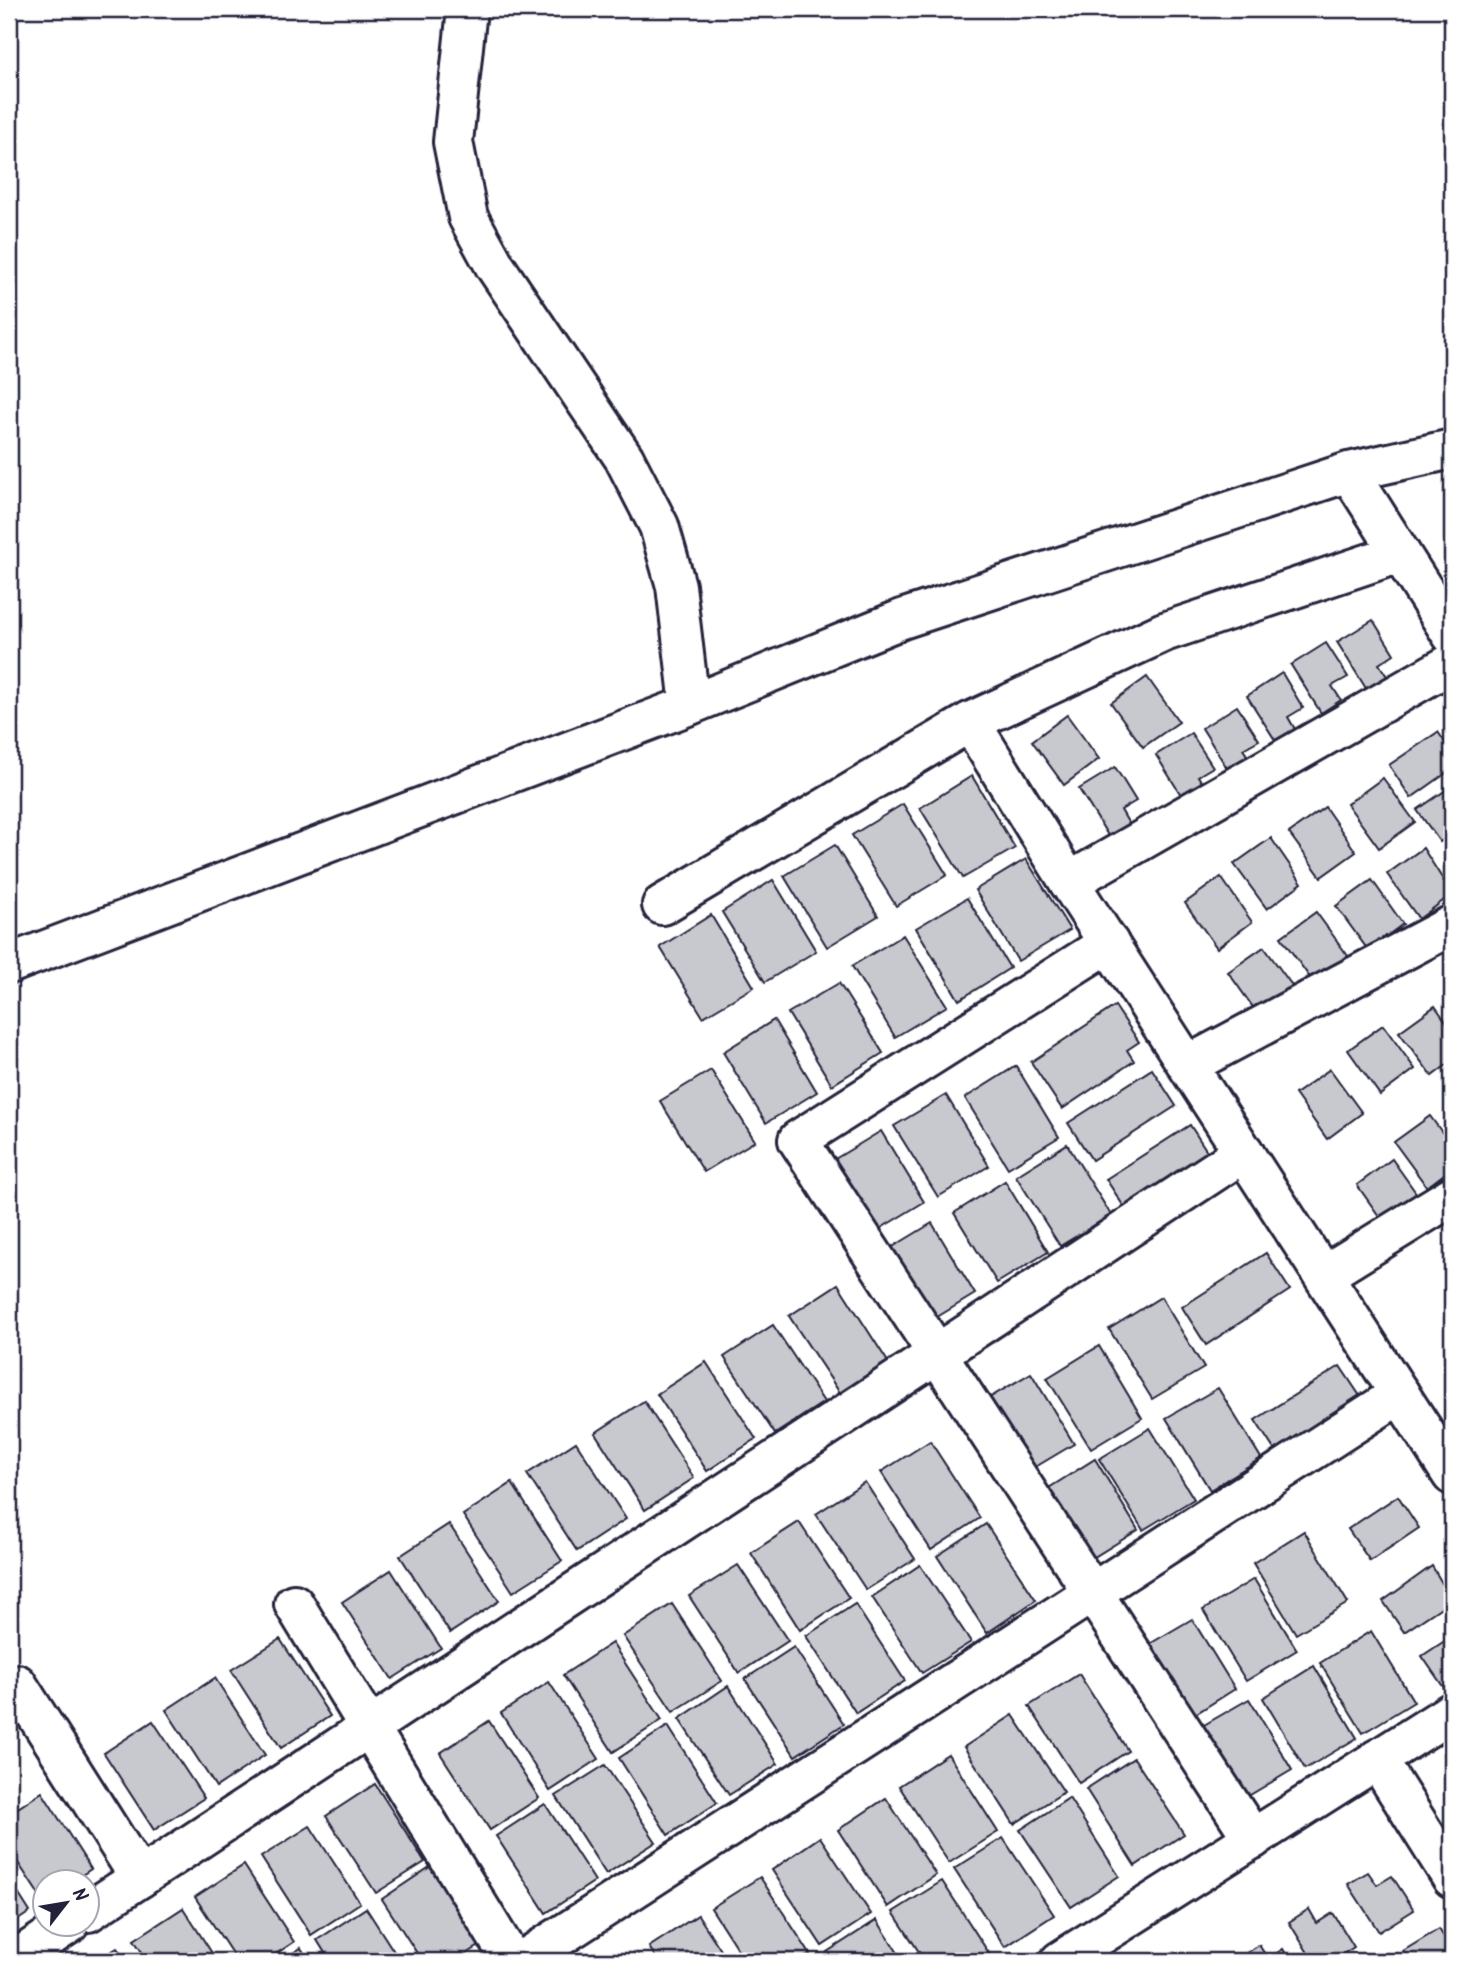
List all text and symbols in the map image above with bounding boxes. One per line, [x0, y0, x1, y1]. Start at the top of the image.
north arrow [32, 1868, 102, 1938]
text: N [63, 1882, 95, 1908]

